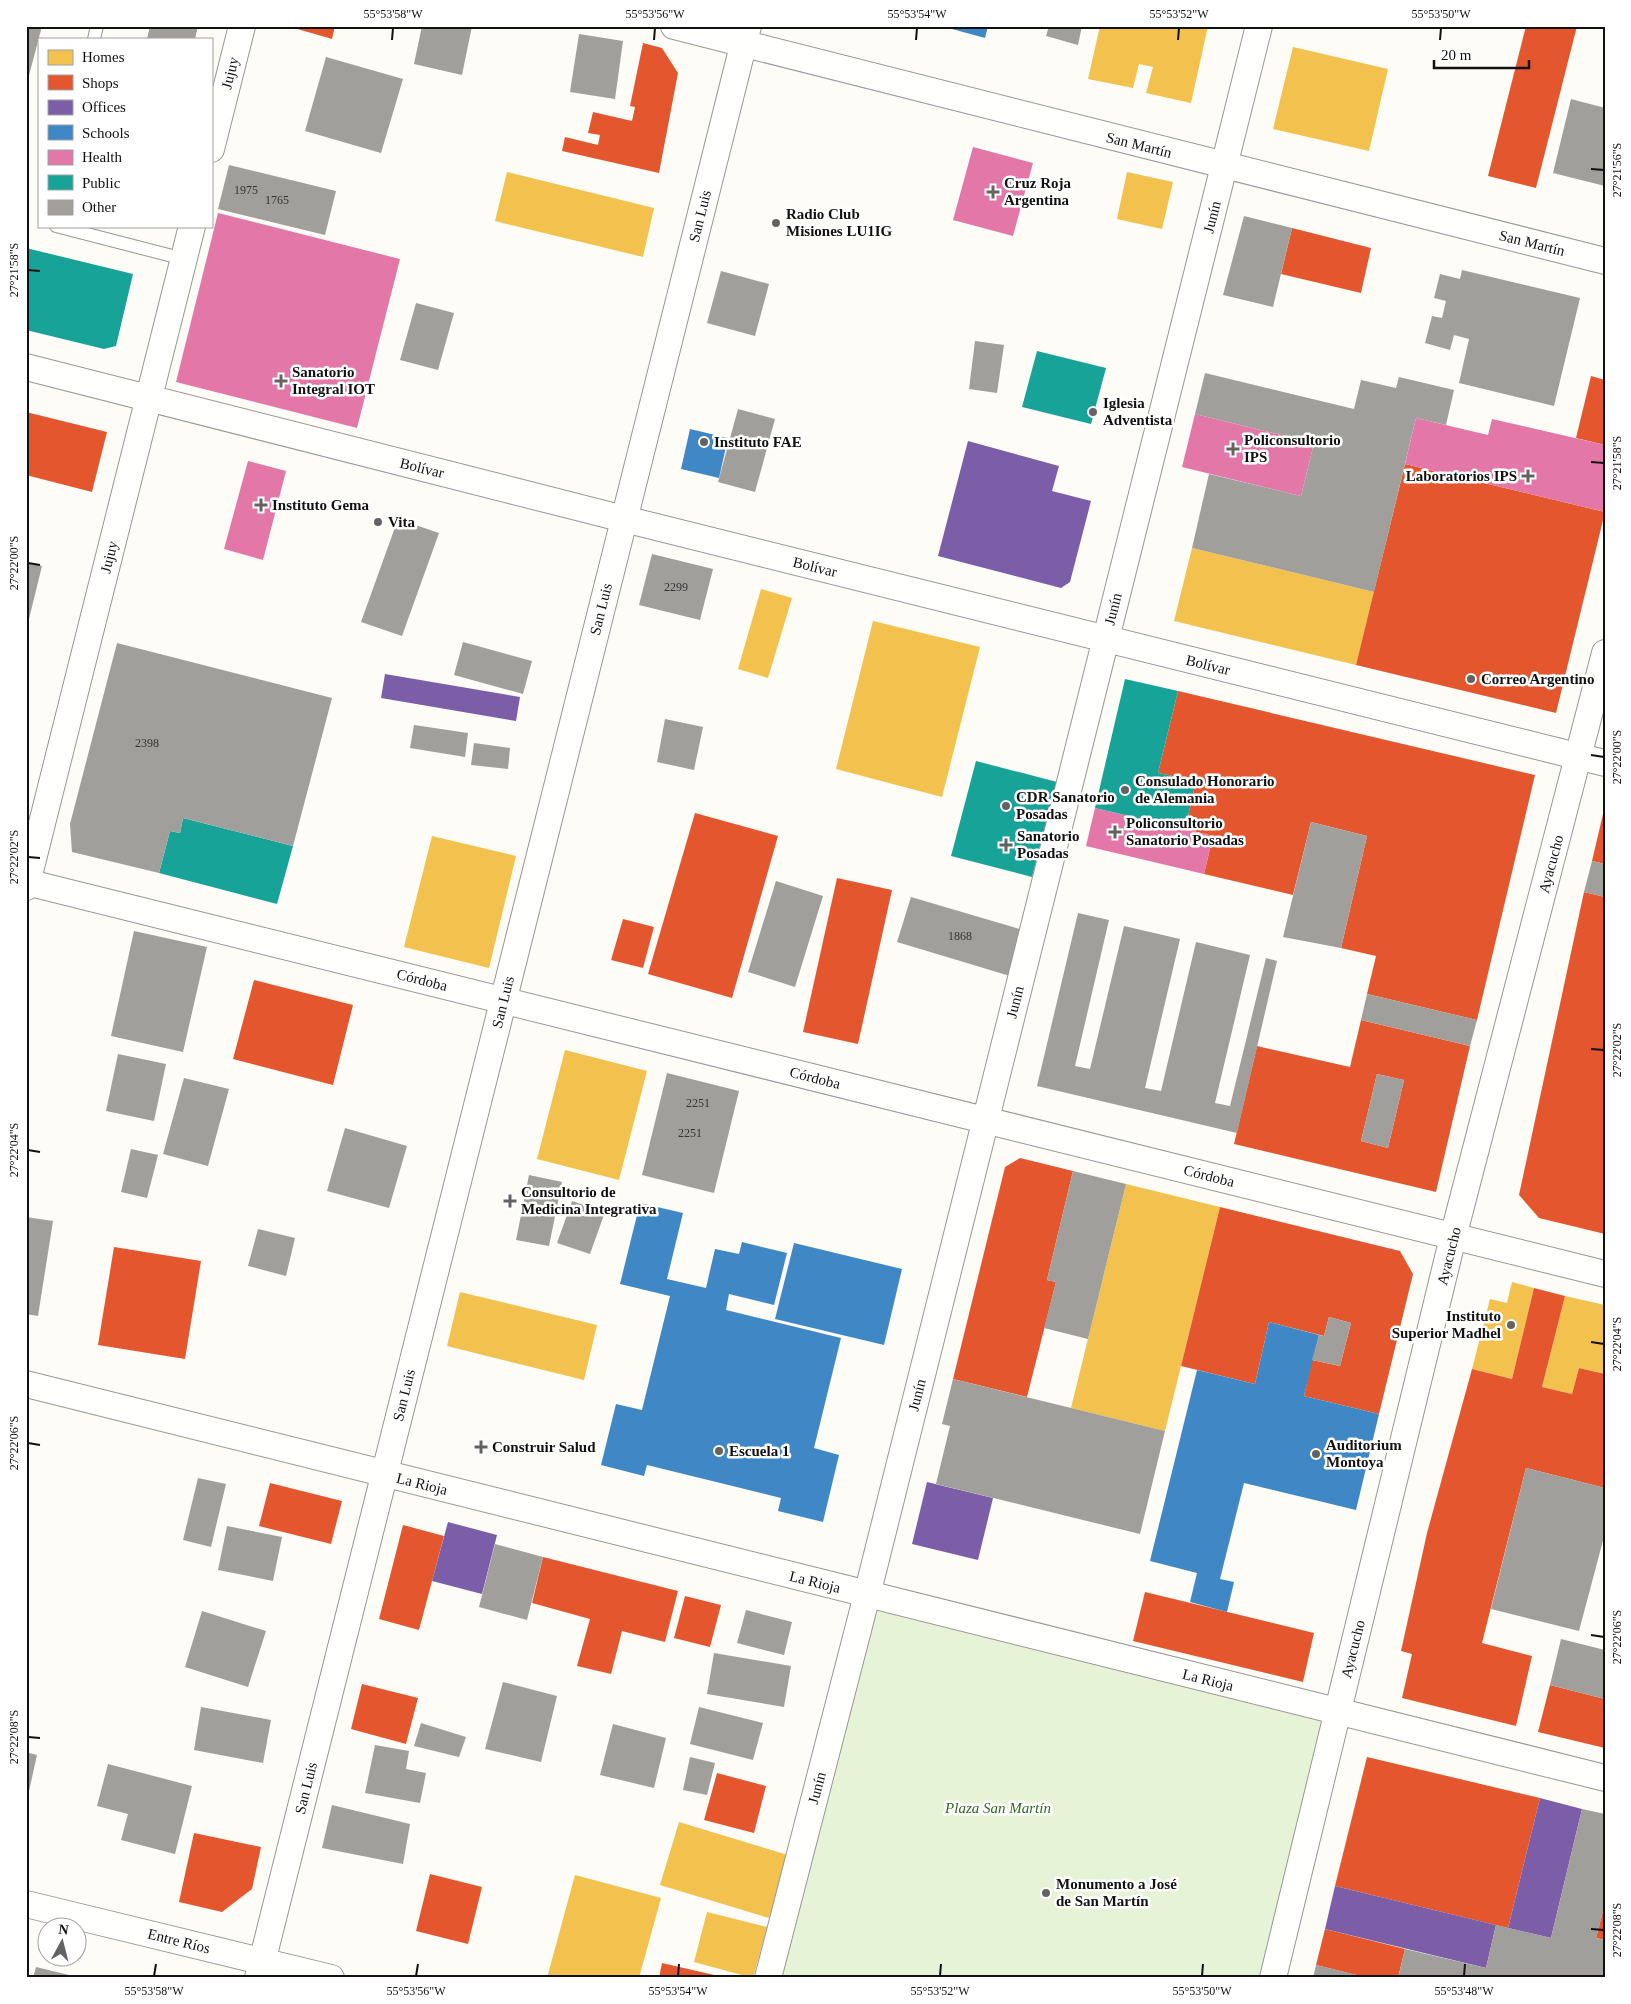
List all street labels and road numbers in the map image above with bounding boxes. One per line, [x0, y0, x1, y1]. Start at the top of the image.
street label: Jujuy [218, 55, 242, 91]
street label: San Martín [1105, 129, 1174, 161]
street label: San Luis [686, 188, 714, 244]
street label: Junín [1200, 199, 1224, 235]
street label: San Martín [1498, 227, 1567, 259]
street label: Bolívar [398, 455, 446, 481]
street label: Jujuy [97, 539, 121, 575]
street label: Bolívar [791, 554, 839, 580]
street label: San Luis [587, 581, 615, 637]
street label: Junín [1101, 591, 1125, 627]
street label: Bolívar [1184, 652, 1232, 678]
street label: Ayacucho [1536, 833, 1566, 895]
street label: Córdoba [395, 966, 449, 994]
street label: San Luis [489, 974, 517, 1030]
street label: Junín [1003, 984, 1027, 1020]
street label: Córdoba [788, 1064, 842, 1092]
street label: Córdoba [1182, 1162, 1236, 1190]
street label: Ayacucho [1434, 1225, 1464, 1287]
street label: San Luis [390, 1367, 418, 1423]
street label: Junín [905, 1377, 929, 1413]
street label: La Rioja [395, 1470, 450, 1498]
street label: La Rioja [788, 1568, 843, 1596]
street label: Ayacucho [1338, 1618, 1368, 1680]
street label: La Rioja [1181, 1666, 1236, 1694]
street label: San Luis [292, 1760, 320, 1816]
street label: Junín [805, 1770, 829, 1806]
street label: Entre Ríos [146, 1926, 212, 1957]

